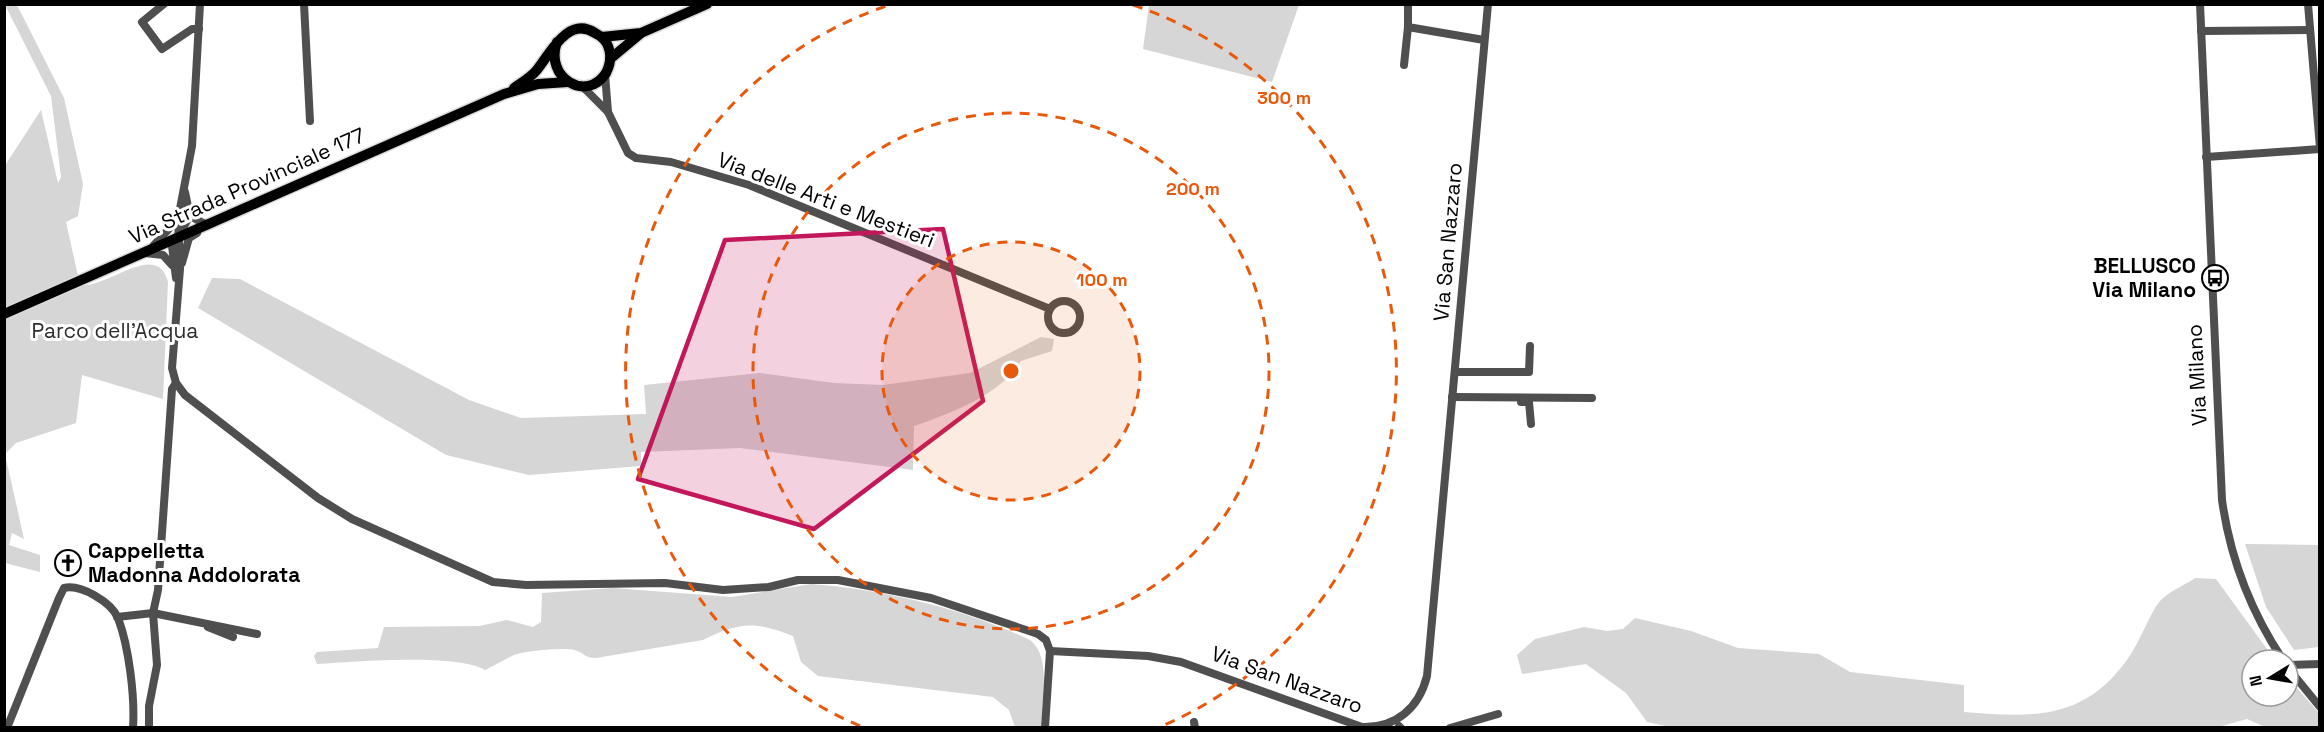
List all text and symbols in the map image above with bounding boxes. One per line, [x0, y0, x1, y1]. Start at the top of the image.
text: 300 m [1257, 86, 1311, 109]
street label: Via Strada Provinciale 177 [124, 121, 369, 250]
street label: Via delle Arti e Mestieri [714, 146, 939, 253]
street label: Via San Nazzaro [1427, 161, 1468, 322]
text: 200 m [1166, 177, 1220, 200]
place label: BELLUSCO Via Milano [2092, 252, 2196, 303]
bus stop icon: BELLUSCO Via Milano [2200, 263, 2230, 293]
text: 100 m [1076, 268, 1128, 291]
park label: Parco dell'Acqua [32, 317, 198, 344]
street label: Via Milano [2180, 323, 2213, 427]
centre of rings [1001, 361, 1021, 381]
place label: Cappelletta Madonna Addolorata [88, 537, 300, 588]
church icon: Cappelletta Madonna Addolorata [53, 548, 83, 578]
street label: Via San Nazzaro [1208, 640, 1367, 719]
north arrow [2240, 648, 2300, 708]
text: N [2244, 673, 2267, 688]

